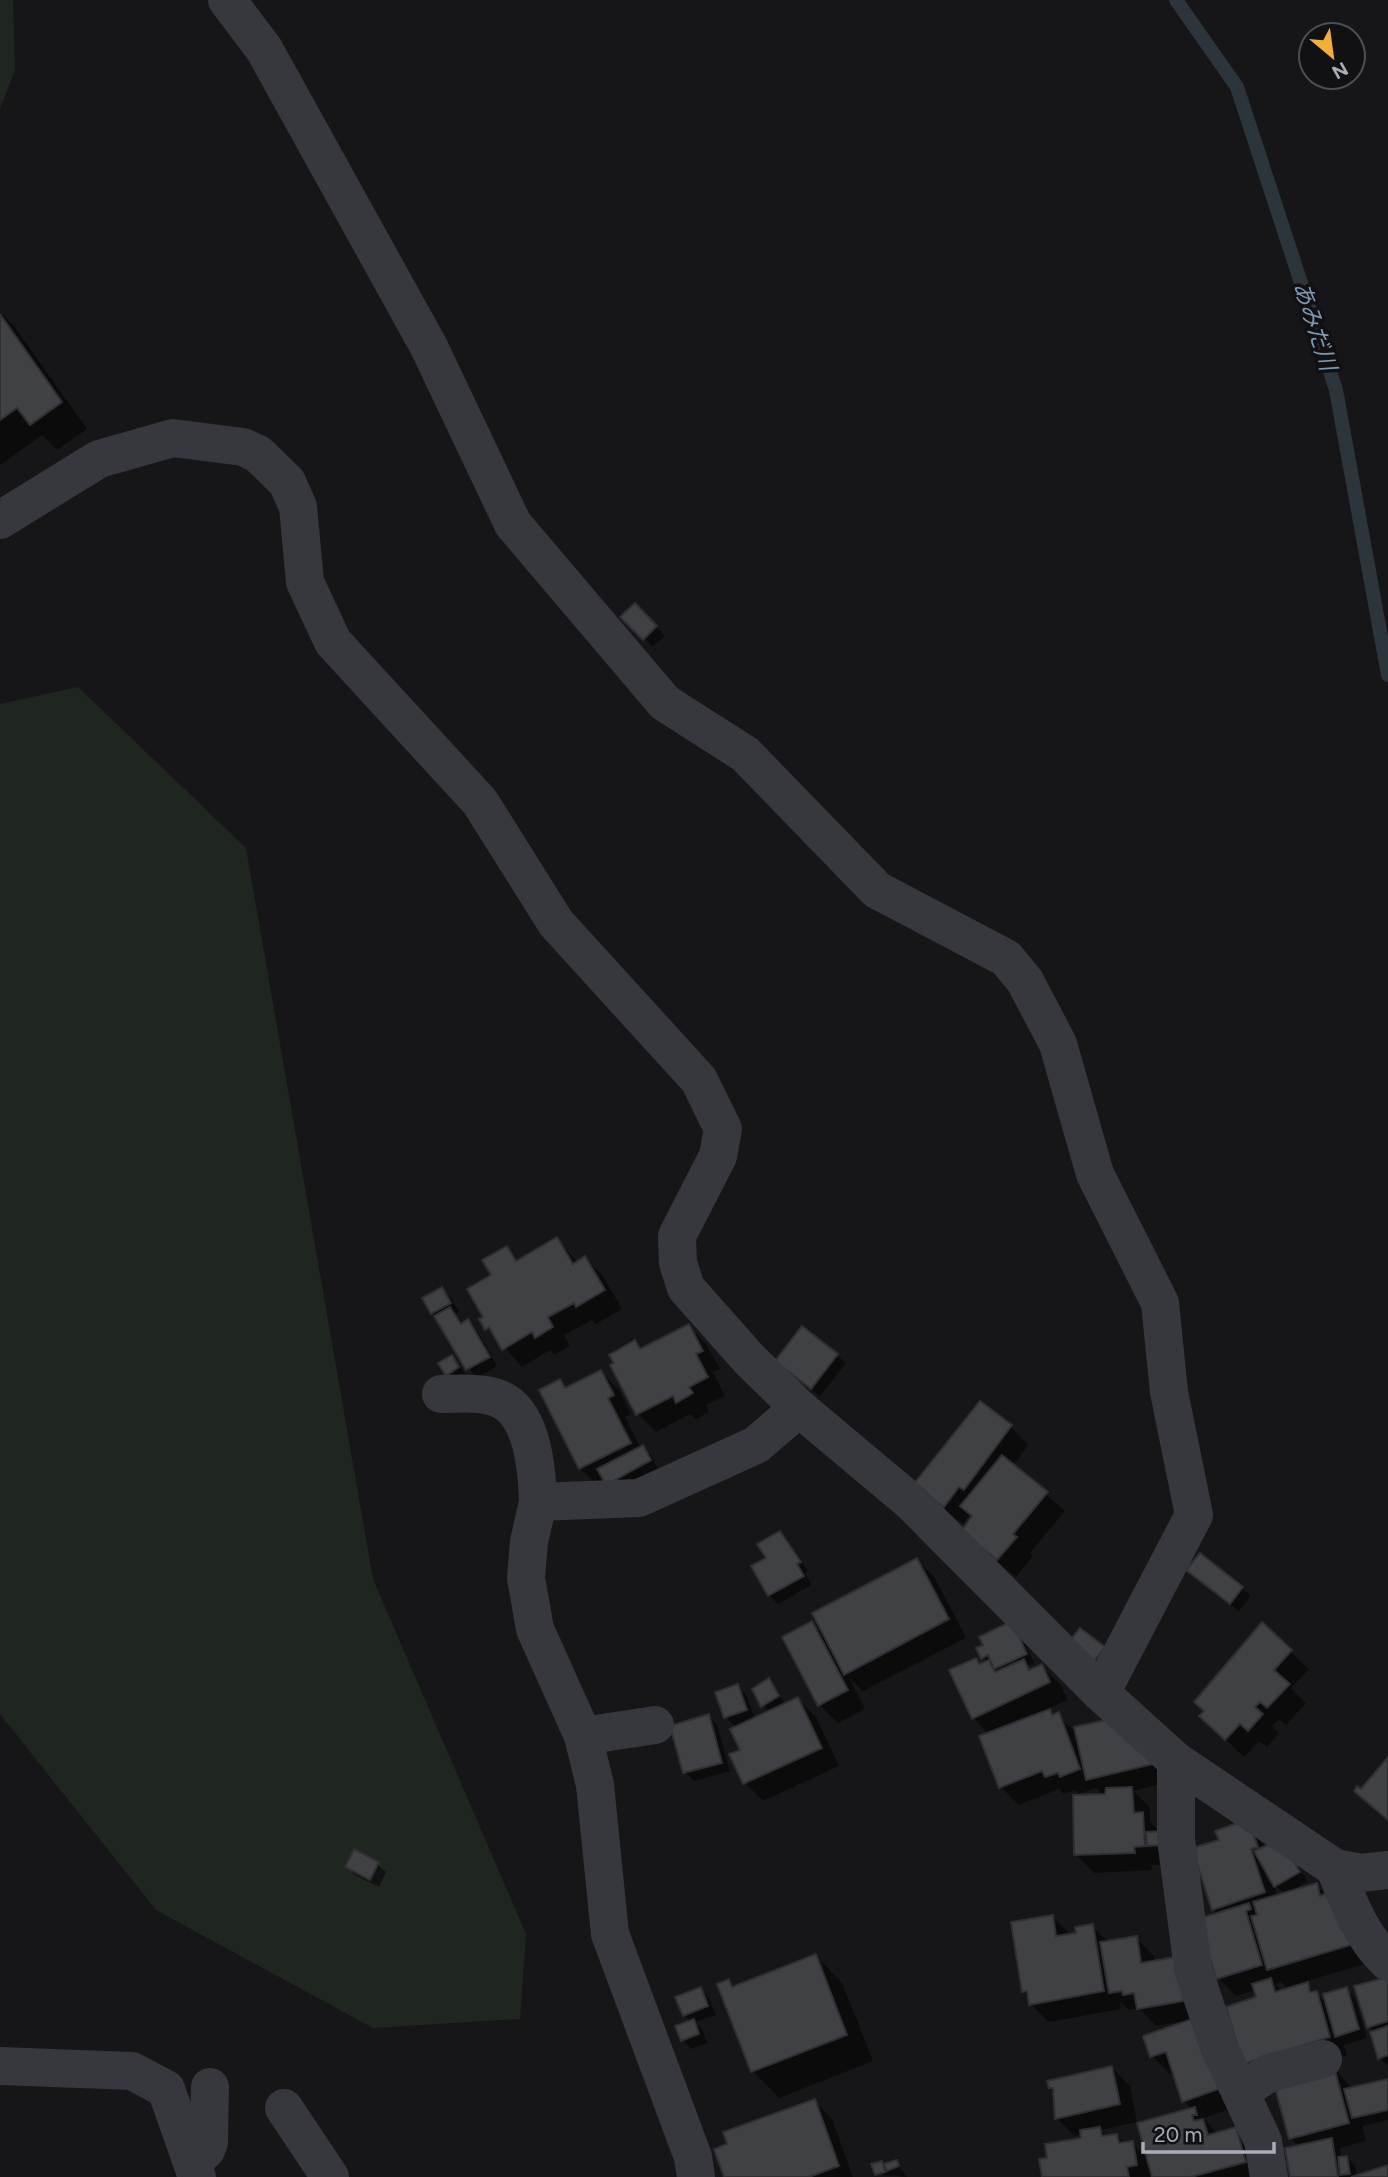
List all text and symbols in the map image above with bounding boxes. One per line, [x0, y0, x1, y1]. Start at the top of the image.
north arrow [1297, 21, 1367, 91]
text: N [1328, 57, 1352, 84]
water label: あみだ川 [1287, 278, 1343, 377]
scale bar [1143, 2110, 1274, 2154]
text: 20 m [1154, 2122, 1202, 2147]

